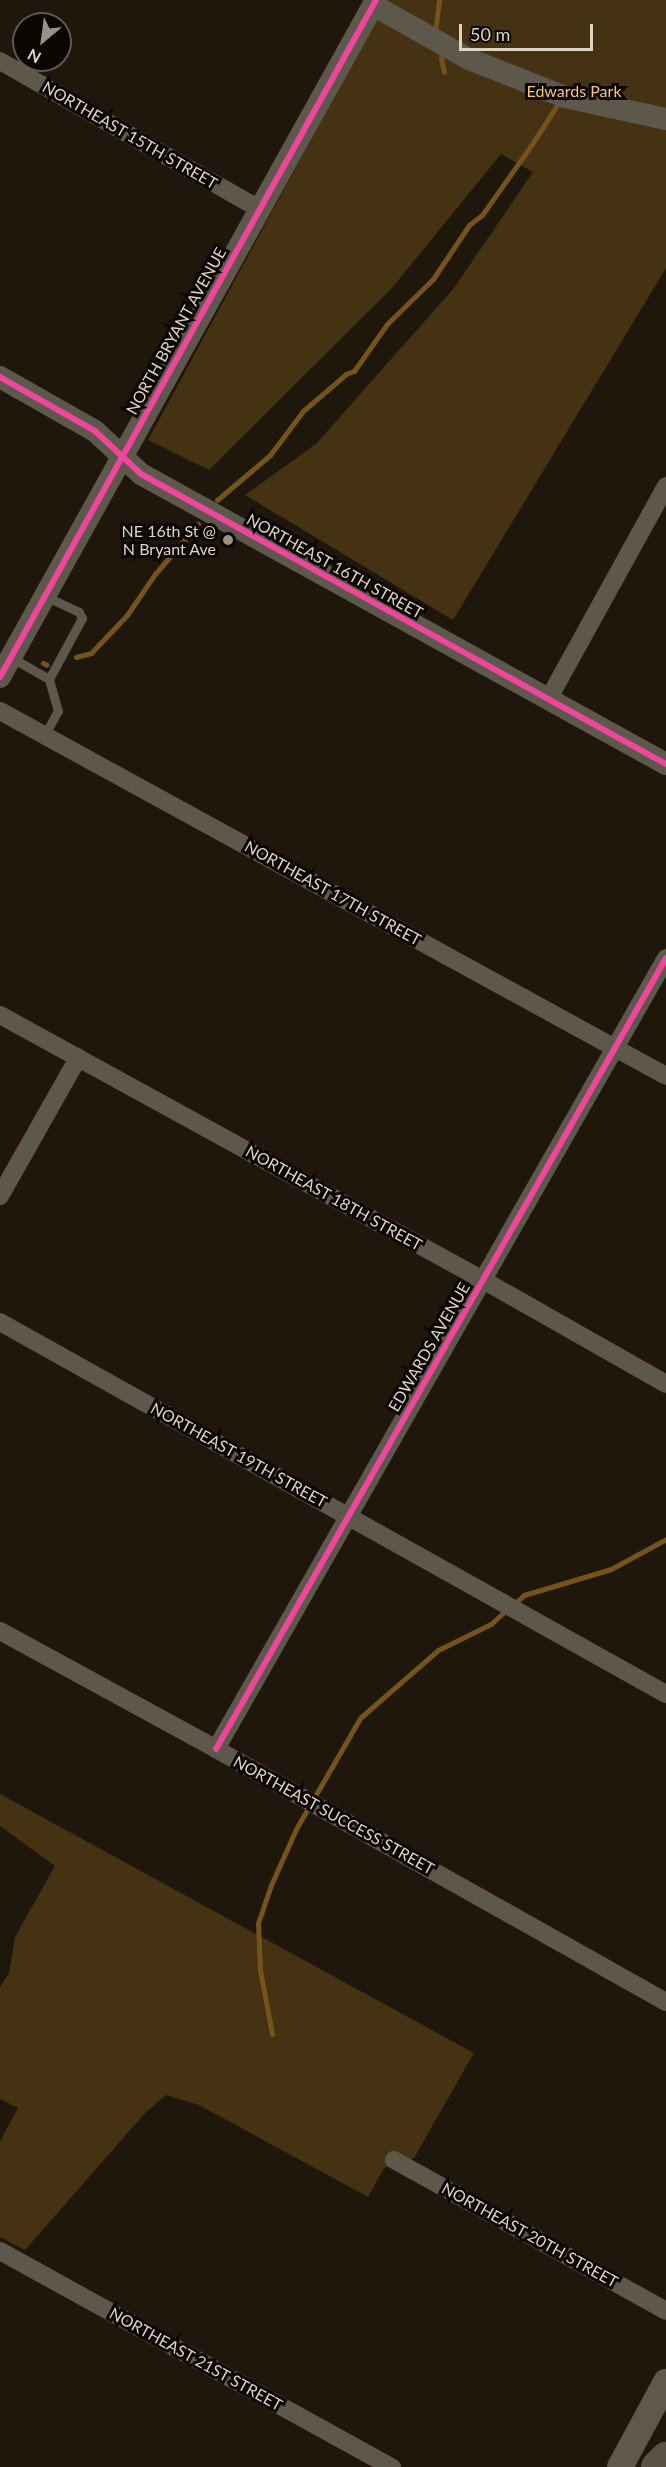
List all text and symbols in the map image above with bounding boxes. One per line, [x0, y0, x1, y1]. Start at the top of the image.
north arrow [12, 12, 72, 72]
scale bar [462, 12, 596, 50]
text: 50 m [470, 23, 510, 45]
text: N [24, 45, 44, 68]
street label: NORTHEAST 15TH STREET [39, 77, 221, 193]
park label: Edwards Park [526, 81, 622, 101]
street label: NORTH BRYANT AVENUE [122, 244, 230, 418]
street label: NORTHEAST 16TH STREET [243, 509, 427, 623]
place label: NE 16th St @ N Bryant Ave [122, 521, 216, 559]
marker: NE 16th St @ N Bryant Ave [221, 533, 235, 547]
street label: NORTHEAST 17TH STREET [241, 836, 425, 950]
street label: NORTHEAST 18TH STREET [242, 1141, 426, 1255]
street label: EDWARDS AVENUE [384, 1279, 474, 1415]
street label: NORTHEAST 19TH STREET [147, 1398, 331, 1512]
street label: NORTHEAST SUCCESS STREET [230, 1752, 438, 1878]
street label: NORTHEAST 20TH STREET [438, 2178, 622, 2292]
street label: NORTHEAST 21ST STREET [106, 2303, 286, 2415]

